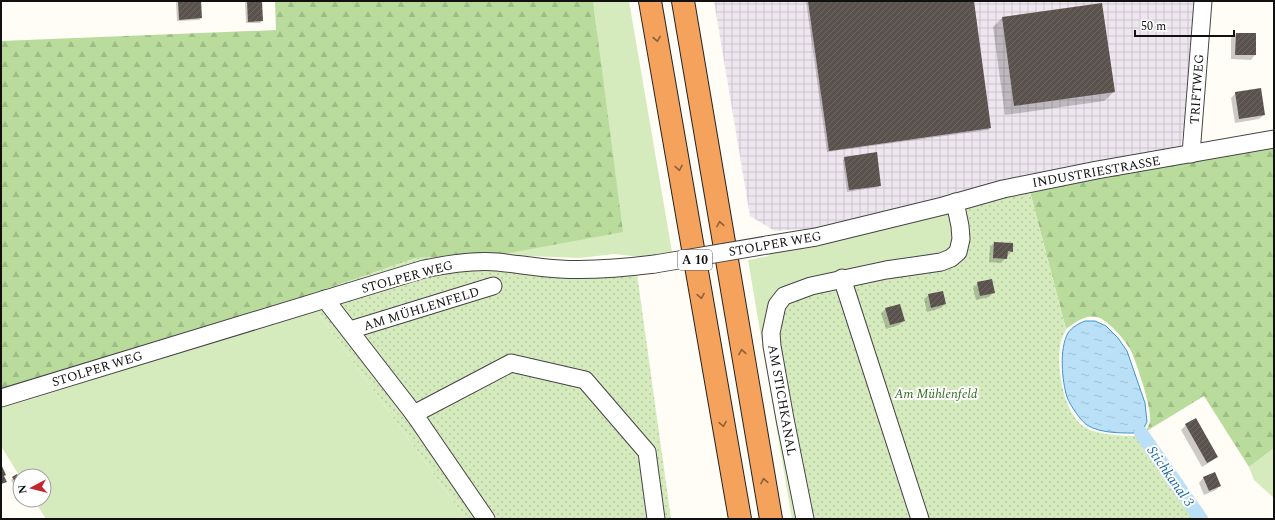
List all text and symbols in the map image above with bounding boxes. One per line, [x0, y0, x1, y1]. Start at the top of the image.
scale bar [1135, 12, 1234, 38]
text: 50 m [1141, 17, 1166, 36]
one-way arrow [652, 36, 660, 43]
street label: TRIFTWEG [1185, 53, 1209, 125]
street label: INDUSTRIESTRASSE [1030, 151, 1162, 193]
one-way arrow [674, 164, 683, 171]
one-way arrow [717, 221, 725, 227]
street label: STOLPER WEG [727, 226, 823, 262]
road number: A 10 [678, 250, 712, 270]
street label: STOLPER WEG [359, 255, 455, 299]
street label: AM MÜHLENFELD [361, 282, 482, 336]
one-way arrow [696, 293, 705, 299]
street label: AM STICHKANAL [762, 343, 802, 457]
street label: STOLPER WEG [49, 346, 145, 392]
one-way arrow [738, 349, 747, 356]
park label: Am Mühlenfeld [893, 384, 978, 404]
one-way arrow [718, 421, 727, 427]
water label: Stichkanal 3 [1142, 441, 1199, 511]
north arrow [12, 468, 52, 508]
one-way arrow [761, 477, 769, 484]
text: N [14, 484, 32, 495]

